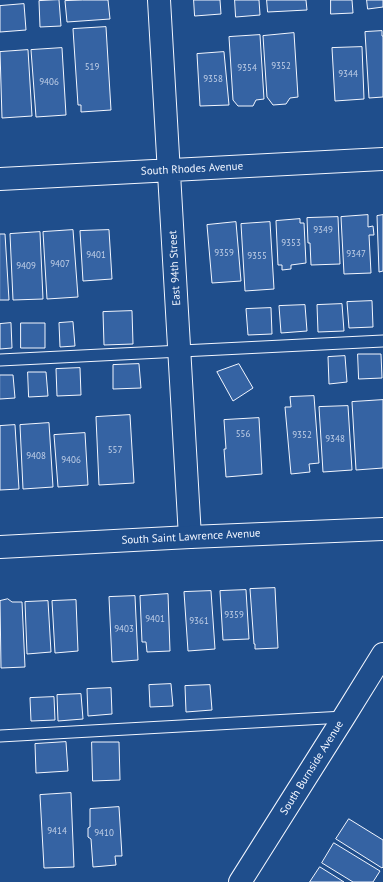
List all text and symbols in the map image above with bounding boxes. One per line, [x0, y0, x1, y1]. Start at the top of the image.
house number: 9352 [271, 61, 291, 71]
house number: 519 [85, 62, 99, 72]
house number: 9354 [237, 63, 257, 73]
house number: 9344 [338, 69, 358, 79]
house number: 9358 [203, 74, 223, 84]
house number: 9406 [39, 77, 59, 87]
street label: South Rhodes Avenue [141, 160, 243, 178]
house number: 9349 [313, 225, 333, 235]
street label: East 94th Street [166, 230, 184, 306]
house number: 9353 [281, 238, 301, 248]
house number: 9359 [214, 248, 234, 258]
house number: 9347 [346, 249, 366, 259]
house number: 9401 [86, 250, 106, 260]
house number: 9355 [247, 251, 267, 261]
house number: 9407 [50, 259, 70, 269]
house number: 9409 [16, 261, 36, 271]
house number: 556 [236, 429, 250, 439]
house number: 9352 [292, 430, 312, 440]
house number: 9348 [325, 434, 345, 444]
house number: 557 [108, 445, 122, 455]
house number: 9408 [26, 451, 46, 461]
house number: 9406 [61, 455, 81, 465]
street label: South Saint Lawrence Avenue [121, 527, 261, 547]
house number: 9359 [224, 610, 244, 620]
house number: 9401 [145, 614, 165, 624]
house number: 9361 [189, 616, 209, 626]
house number: 9403 [114, 624, 134, 634]
street label: South Burnside Avenue [278, 718, 346, 818]
house number: 9414 [47, 826, 67, 836]
house number: 9410 [94, 828, 114, 838]

